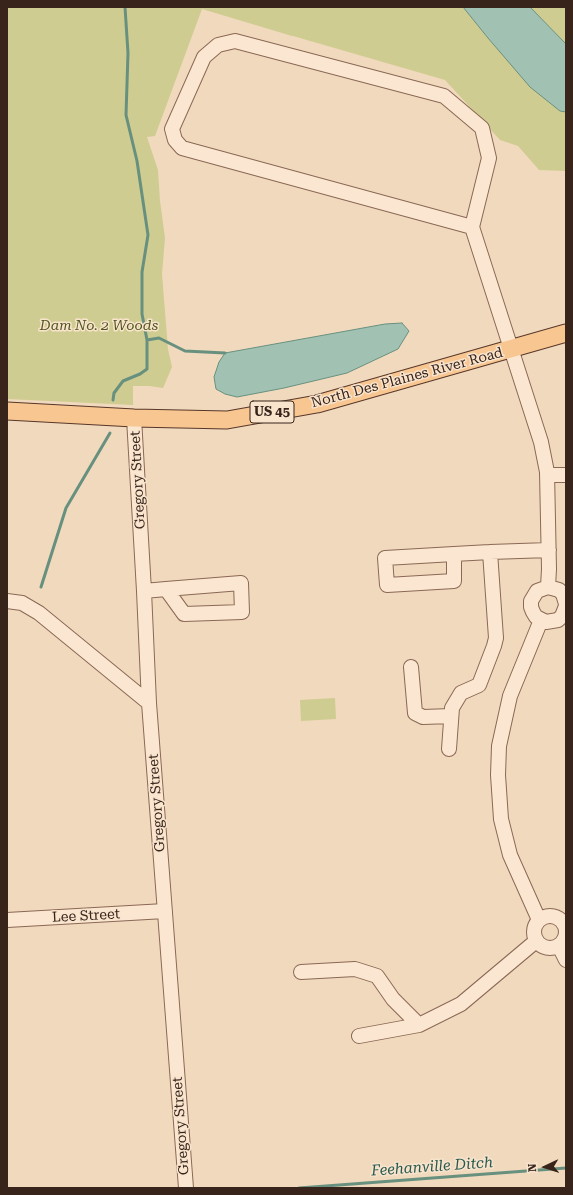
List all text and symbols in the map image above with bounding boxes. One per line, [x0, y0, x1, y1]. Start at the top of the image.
park label: Dam No. 2 Woods [40, 318, 158, 334]
street label: North Des Plaines River Road [309, 344, 505, 412]
road number: US 45 [250, 401, 294, 423]
street label: Gregory Street [127, 430, 149, 530]
street label: Gregory Street [145, 753, 169, 853]
street label: Lee Street [52, 906, 120, 926]
street label: Gregory Street [169, 1076, 193, 1176]
north arrow [525, 1147, 565, 1187]
water label: Feehanville Ditch [370, 1154, 494, 1180]
text: N [526, 1163, 539, 1173]

